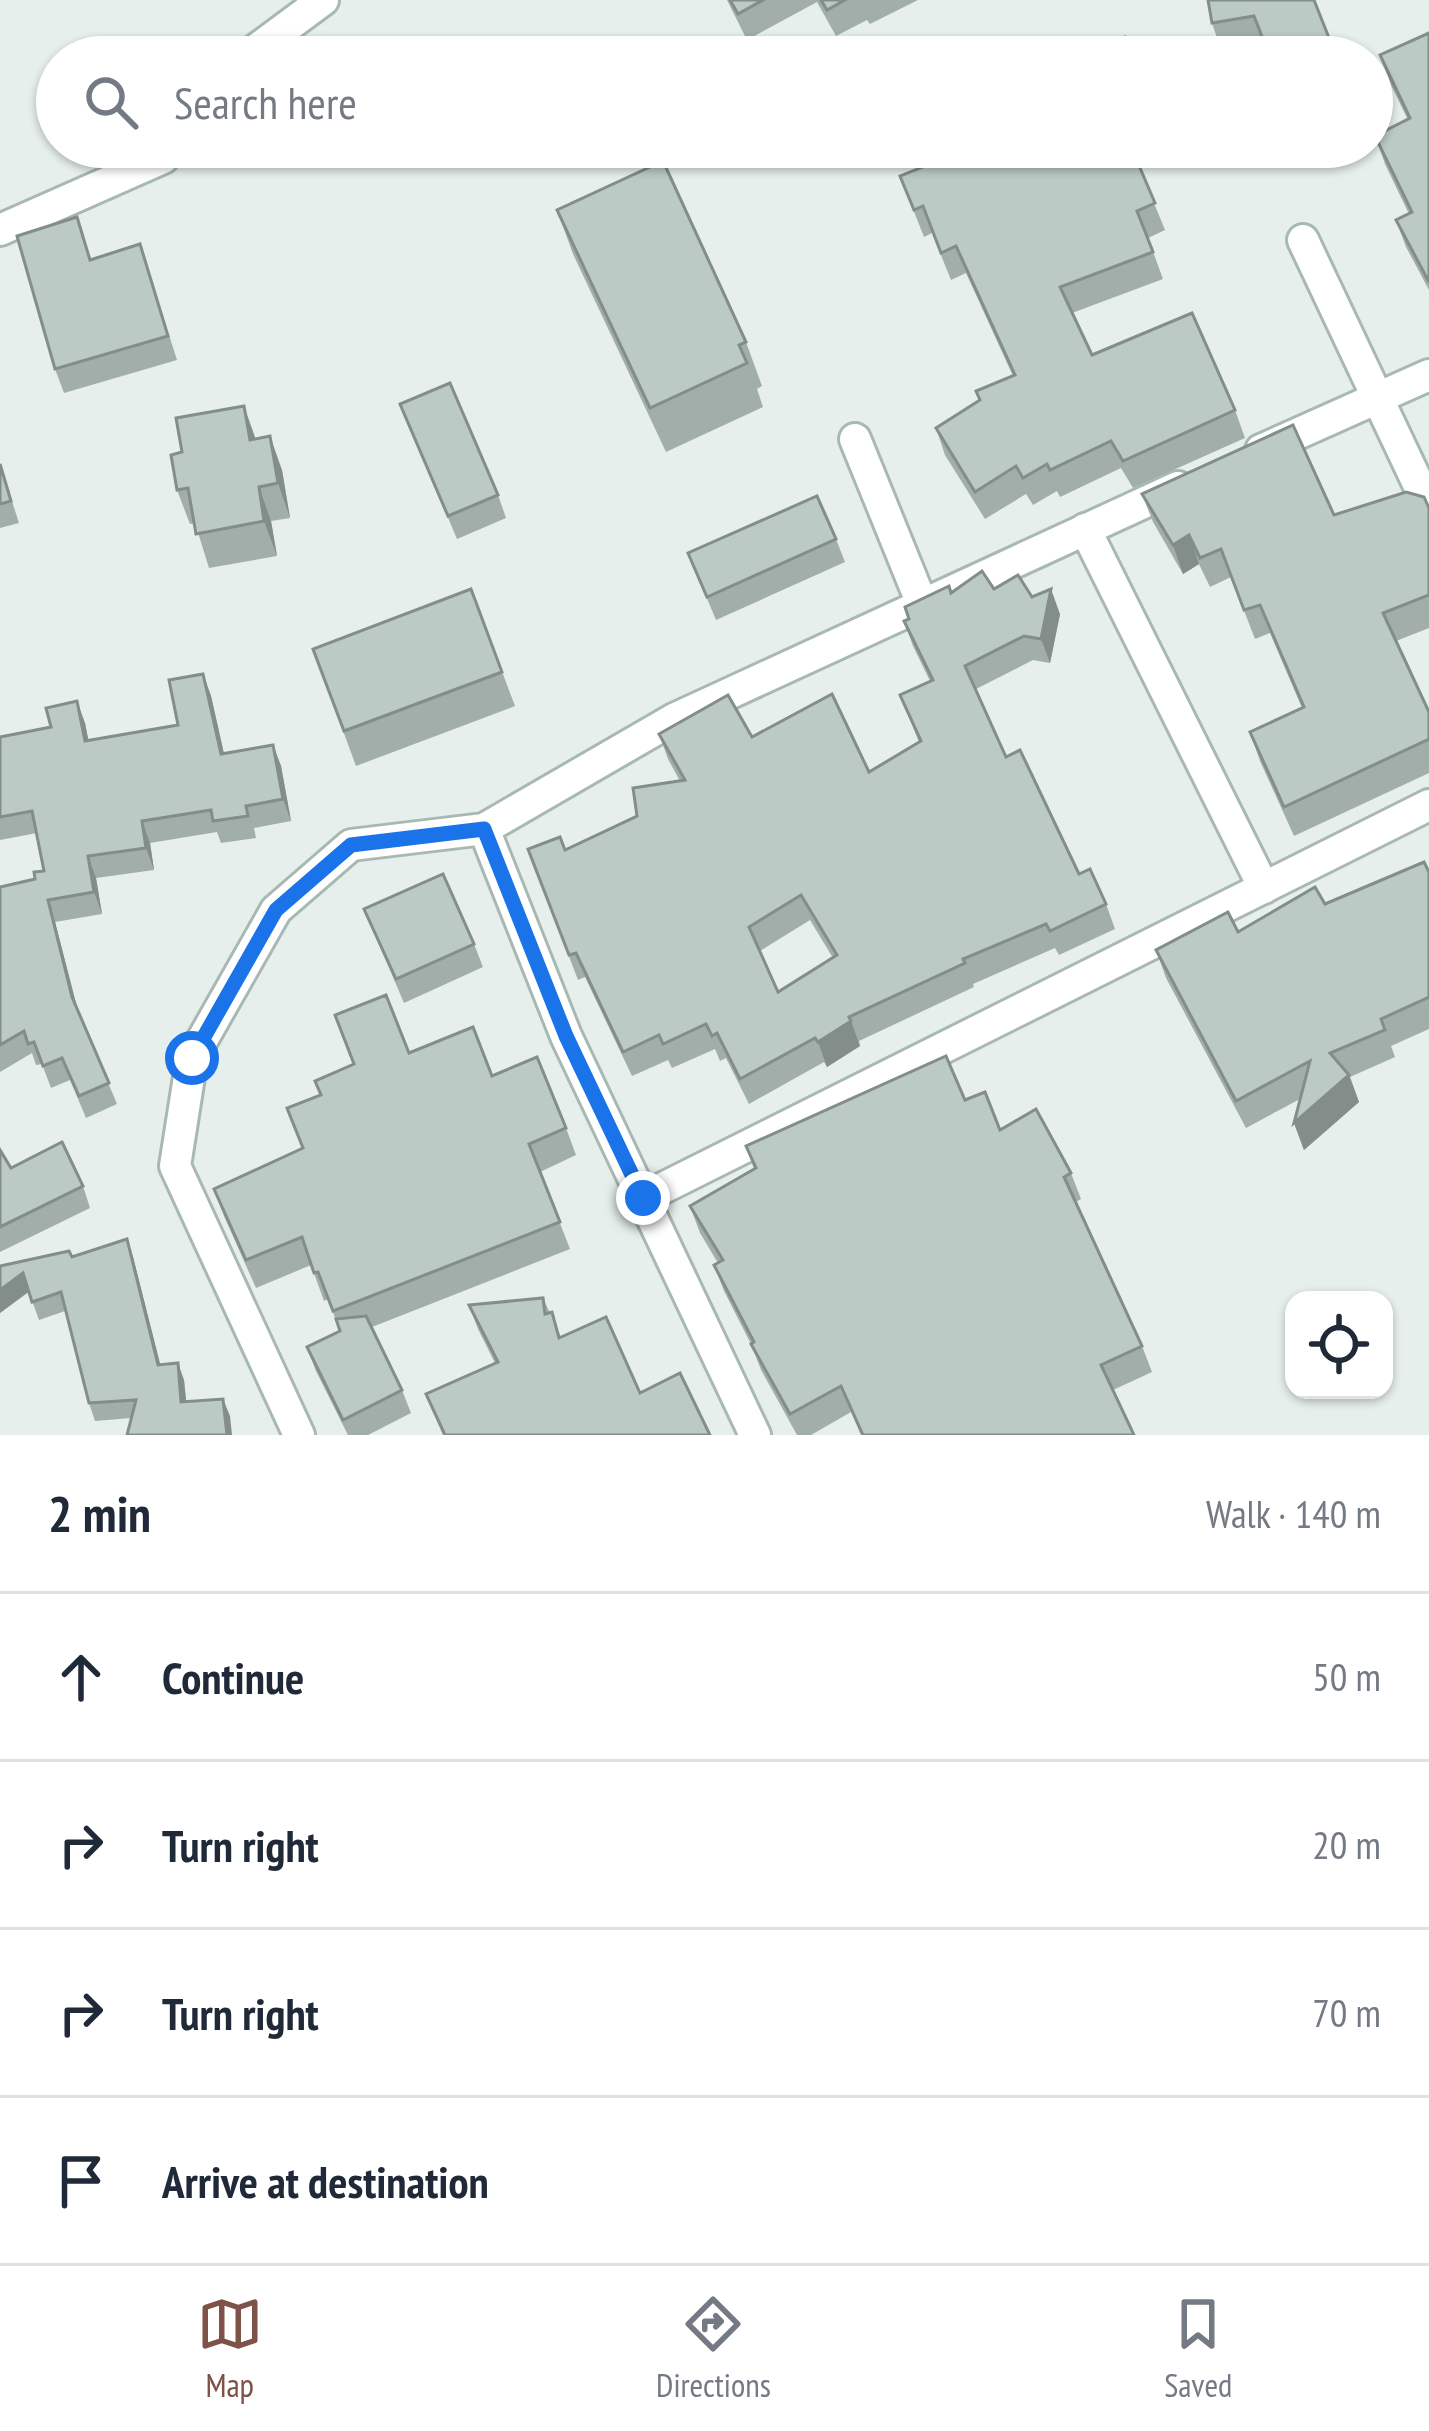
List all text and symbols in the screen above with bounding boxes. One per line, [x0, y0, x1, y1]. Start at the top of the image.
search box [36, 36, 1393, 168]
icon: search [78, 69, 144, 135]
text: Search here [174, 73, 357, 131]
route start [165, 1031, 219, 1085]
route end [616, 1171, 670, 1225]
map controls [1285, 1291, 1393, 1399]
button: locate [1285, 1291, 1393, 1399]
text: 2 min [48, 1480, 151, 1546]
text: Walk · 140 m [1206, 1488, 1381, 1539]
icon: ahead [48, 1644, 114, 1710]
text: Continue [162, 1648, 304, 1706]
text: 50 m [1312, 1651, 1381, 1702]
icon: right [48, 1812, 114, 1878]
text: Turn right [162, 1816, 319, 1874]
text: 20 m [1312, 1819, 1381, 1870]
icon: right [48, 1980, 114, 2046]
text: Turn right [162, 1984, 319, 2042]
text: 70 m [1312, 1987, 1381, 2038]
icon: arrive [48, 2148, 114, 2214]
text: Arrive at destination [162, 2152, 489, 2210]
tab: Map [197, 2291, 263, 2406]
tab: Directions [656, 2291, 771, 2406]
tab: Saved [1164, 2291, 1232, 2406]

